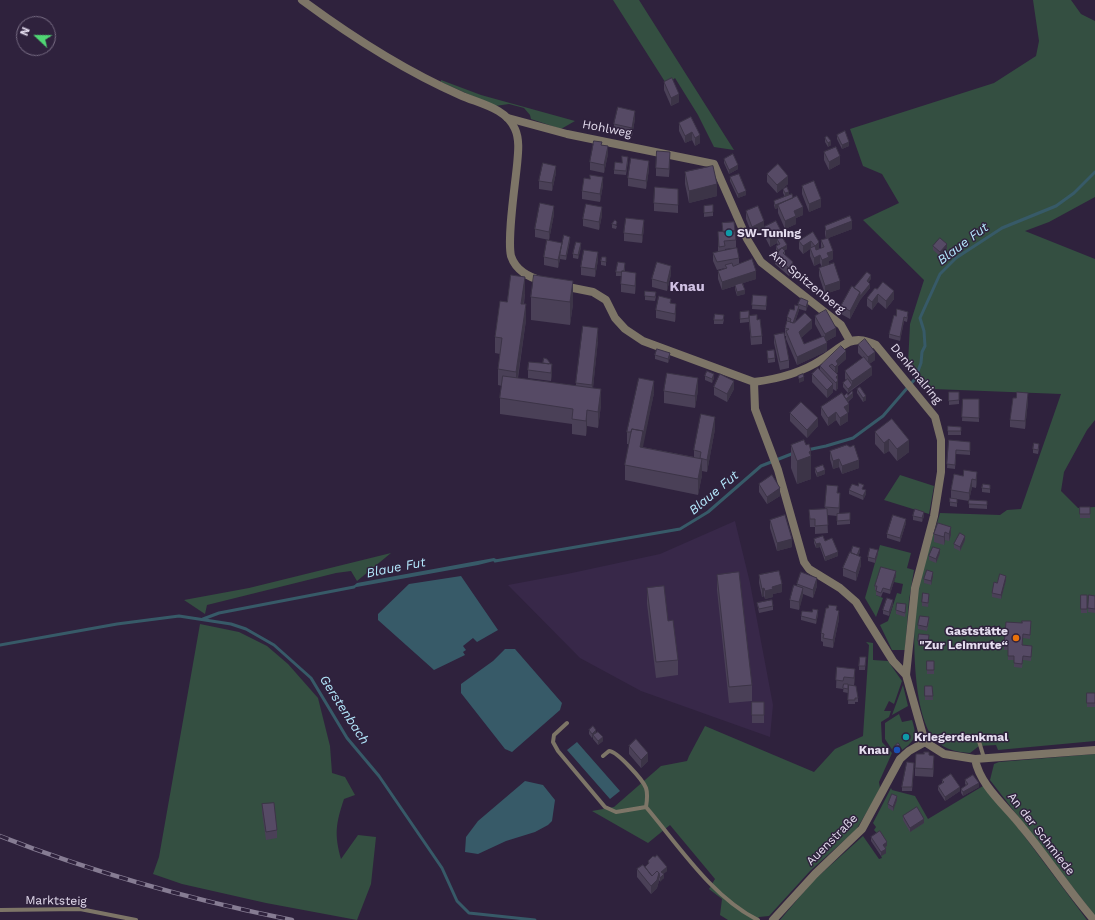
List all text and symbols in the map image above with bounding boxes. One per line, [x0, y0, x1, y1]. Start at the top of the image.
north arrow [16, 16, 56, 56]
text: N [18, 25, 33, 38]
street label: Hohlweg [581, 117, 633, 141]
water label: Blaue Fut [934, 220, 992, 268]
place label: SW-Tuning [737, 226, 801, 240]
marker: SW-Tuning [724, 228, 734, 238]
street label: Am Spitzenberg [766, 247, 848, 317]
district label: Knau [669, 279, 705, 295]
street label: Denkmalring [887, 341, 945, 407]
water label: Blaue Fut [686, 468, 742, 518]
water label: Blaue Fut [365, 555, 427, 581]
place label: Gaststätte "Zur Leimrute“ [919, 624, 1008, 652]
marker: Gaststätte "Zur Leimrute“ [1011, 633, 1021, 643]
water label: Gerstenbach [316, 673, 372, 747]
place label: Kriegerdenkmal [914, 730, 1008, 744]
marker: Kriegerdenkmal [901, 732, 911, 742]
place label: Knau [859, 743, 889, 757]
marker: Knau [892, 745, 902, 755]
street label: An der Schmiede [1004, 790, 1078, 878]
street label: Auenstraße [803, 811, 861, 869]
street label: Marktsteig [25, 893, 87, 909]

